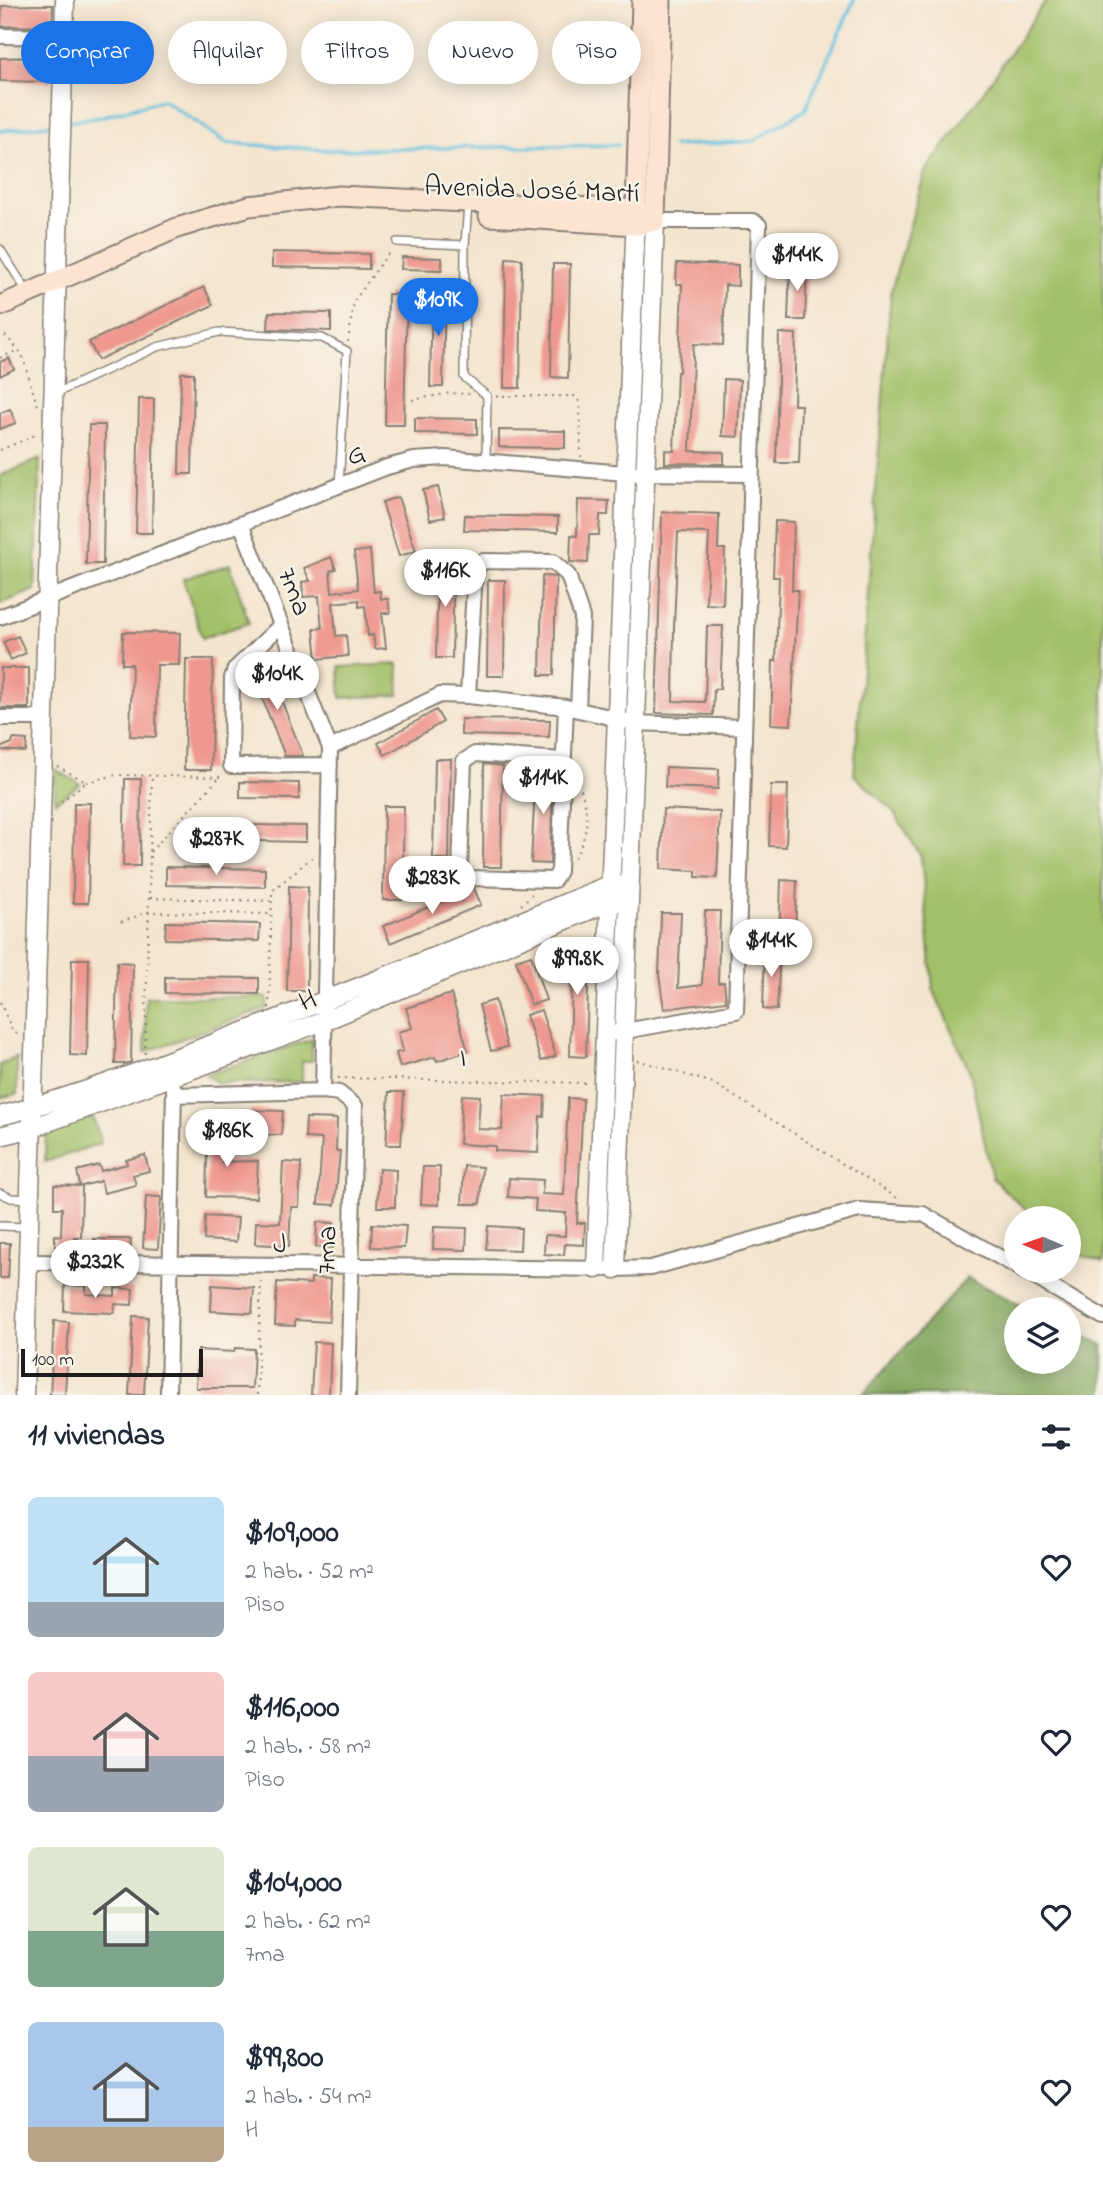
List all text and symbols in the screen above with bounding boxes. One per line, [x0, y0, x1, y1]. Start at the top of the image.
chip: Comprar [21, 21, 154, 84]
chip: Alquilar [168, 21, 287, 84]
chip: Filtros [301, 21, 414, 84]
chip: Nuevo [428, 21, 538, 84]
chip: Piso [552, 21, 641, 84]
street label: Avenida José Martí [424, 167, 640, 216]
pin: $144K [748, 233, 846, 293]
text: $144K [771, 239, 823, 272]
pin: $109K [389, 278, 487, 338]
text: $109K [413, 284, 463, 317]
street label: G [341, 434, 372, 479]
pin: $116K [396, 550, 494, 609]
text: $116K [420, 555, 470, 588]
street label: 7ma [265, 562, 321, 622]
pin: $104K [228, 652, 326, 712]
text: $104K [251, 658, 303, 691]
pin: $114K [494, 756, 592, 816]
text: $114K [518, 762, 568, 795]
pin: $287K [167, 818, 265, 877]
text: $287K [189, 823, 243, 856]
pin: $283K [383, 856, 481, 916]
text: $283K [405, 862, 459, 895]
pin: $144K [722, 920, 820, 979]
text: $144K [745, 925, 797, 958]
pin: $99.8K [520, 937, 634, 997]
text: $99.8K [551, 943, 603, 976]
street label: H [293, 980, 323, 1024]
street label: I [459, 1039, 467, 1080]
pin: $186K [178, 1110, 276, 1169]
text: $186K [201, 1115, 253, 1148]
north arrow [1004, 1206, 1082, 1283]
map controls [1004, 1206, 1081, 1374]
street label: J [273, 1225, 287, 1266]
street label: 7ma [308, 1226, 349, 1275]
pin: $232K [46, 1240, 144, 1300]
text: $232K [66, 1246, 124, 1279]
button: layers [1004, 1297, 1081, 1374]
scale bar [21, 1346, 203, 1378]
text: 100 m [32, 1347, 74, 1374]
text: 11 viviendas [28, 1415, 165, 1459]
icon: filters [1037, 1418, 1075, 1456]
text: $109,000 [245, 1512, 339, 1556]
icon: home [84, 1525, 168, 1609]
icon: heart [1037, 1548, 1075, 1586]
text: 2 hab. · 52 m² [245, 1556, 374, 1589]
text: Piso [245, 1589, 285, 1622]
text: $116,000 [245, 1687, 339, 1731]
icon: home [84, 1700, 168, 1784]
icon: heart [1037, 1723, 1075, 1761]
text: 2 hab. · 58 m² [245, 1731, 371, 1764]
text: Piso [245, 1764, 285, 1797]
text: $104,000 [245, 1862, 342, 1906]
icon: home [84, 1875, 168, 1959]
icon: heart [1037, 1898, 1075, 1936]
text: 2 hab. · 62 m² [245, 1906, 371, 1939]
text: 7ma [245, 1939, 285, 1972]
text: $99,800 [245, 2037, 324, 2081]
icon: home [84, 2050, 168, 2134]
icon: heart [1037, 2073, 1075, 2111]
text: 2 hab. · 54 m² [245, 2081, 372, 2114]
text: H [245, 2114, 258, 2147]

